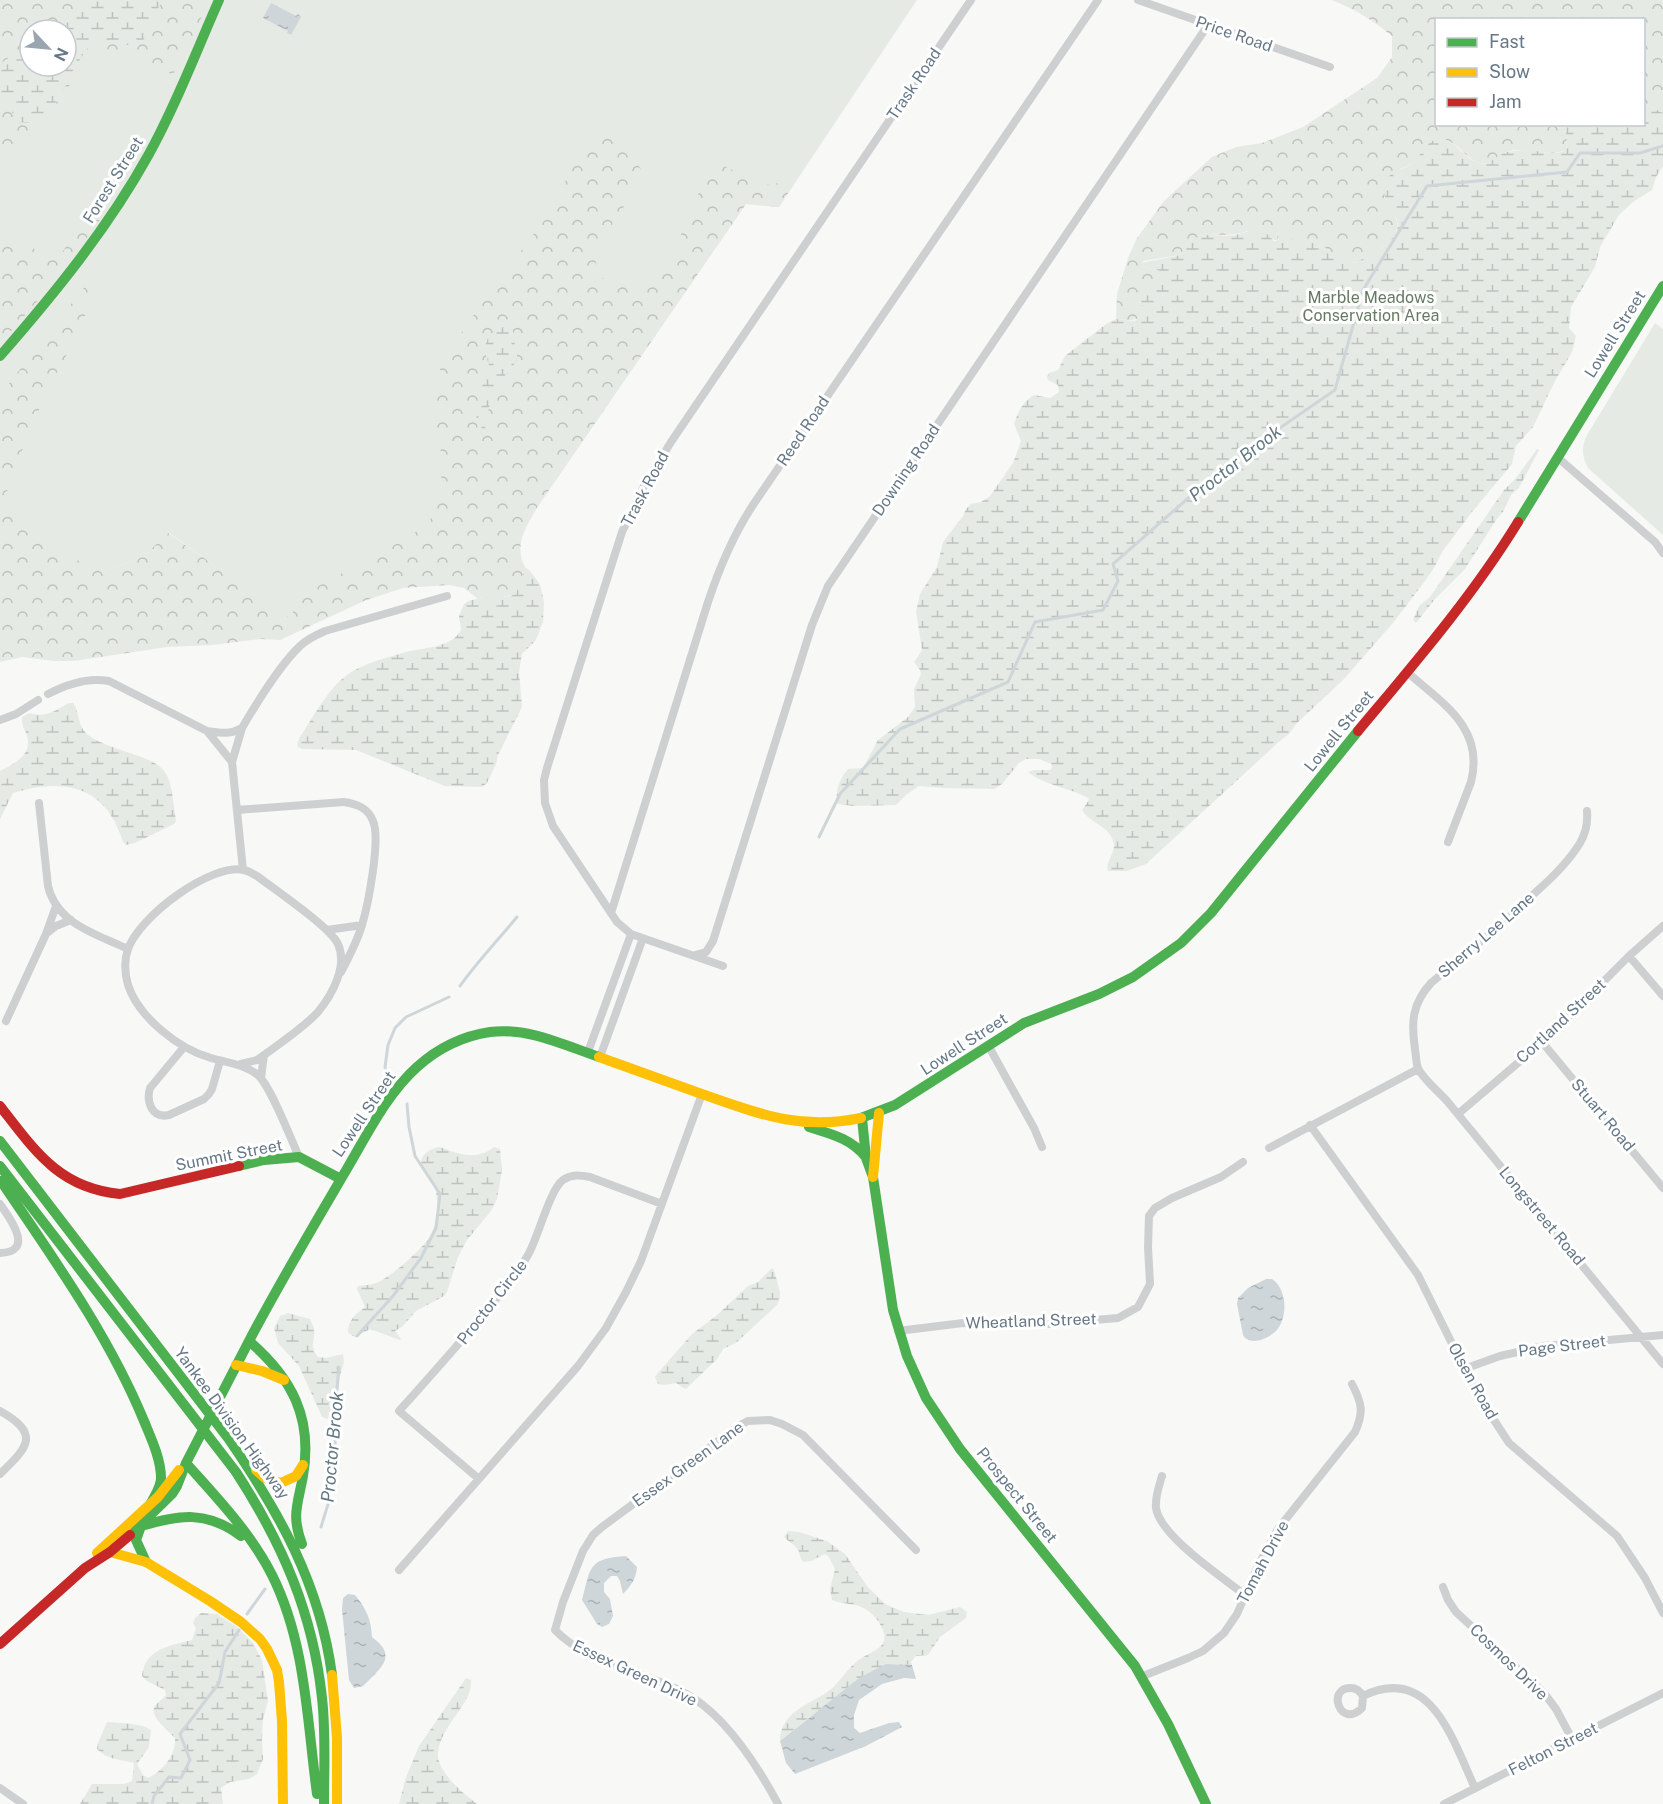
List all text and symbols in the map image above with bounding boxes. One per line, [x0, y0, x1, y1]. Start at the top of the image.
street label: Price Road [1193, 12, 1275, 56]
north arrow [18, 18, 78, 78]
legend [1435, 18, 1645, 126]
text: Fast [1489, 31, 1525, 52]
street label: Trask Road [883, 44, 945, 124]
text: N [50, 45, 72, 64]
text: Slow [1489, 61, 1530, 82]
text: Jam [1489, 91, 1522, 112]
street label: Forest Street [79, 133, 147, 227]
street label: Lowell Street [1581, 287, 1649, 381]
park label: Marble Meadows Conservation Area [1303, 288, 1439, 325]
street label: Reed Road [773, 393, 833, 469]
street label: Downing Road [868, 420, 944, 520]
water label: Proctor Brook [1185, 420, 1286, 506]
street label: Trask Road [617, 448, 673, 530]
street label: Lowell Street [1300, 686, 1378, 776]
street label: Sherry Lee Lane [1434, 888, 1538, 982]
street label: Cortland Street [1512, 975, 1610, 1067]
street label: Lowell Street [917, 1009, 1011, 1079]
street label: Lowell Street [328, 1068, 400, 1160]
street label: Stuart Road [1567, 1075, 1639, 1155]
street label: Summit Street [174, 1135, 284, 1175]
street label: Longstreet Road [1495, 1163, 1589, 1269]
street label: Proctor Circle [453, 1256, 531, 1348]
street label: Wheatland Street [965, 1309, 1097, 1333]
street label: Page Street [1517, 1331, 1607, 1361]
street label: Olsen Road [1444, 1339, 1502, 1423]
street label: Yankee Division Highway [170, 1343, 294, 1503]
water label: Proctor Brook [317, 1390, 347, 1503]
street label: Essex Green Lane [629, 1417, 747, 1511]
street label: Prospect Street [973, 1443, 1061, 1547]
street label: Tomah Drive [1233, 1517, 1293, 1607]
street label: Cosmos Drive [1466, 1620, 1552, 1704]
street label: Essex Green Drive [570, 1636, 700, 1710]
street label: Felton Street [1505, 1718, 1601, 1780]

